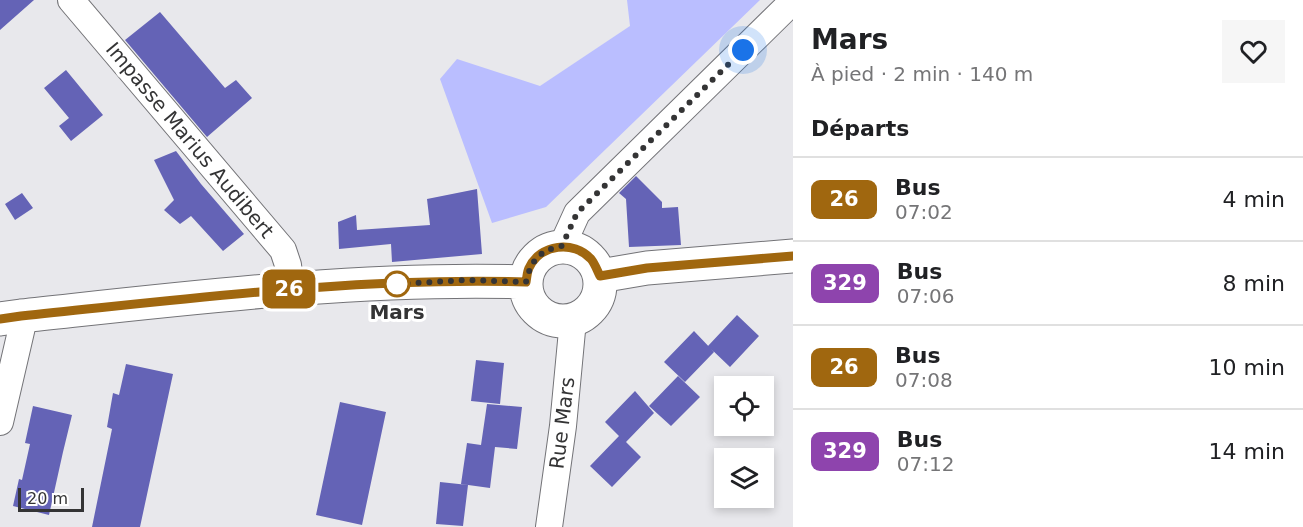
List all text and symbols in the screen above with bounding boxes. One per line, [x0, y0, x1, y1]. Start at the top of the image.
button: heart [1222, 20, 1285, 83]
text: Mars [811, 23, 888, 56]
your location [728, 35, 758, 65]
street label: Impasse Marius Audibert [101, 37, 279, 243]
text: À pied · 2 min · 140 m [811, 62, 1033, 86]
text: Départs [811, 116, 909, 141]
text: Bus [895, 175, 941, 200]
text: 26 [829, 187, 859, 211]
text: 4 min [1223, 187, 1285, 212]
text: 07:02 [895, 200, 953, 224]
text: Bus [897, 259, 942, 284]
line badge: 26 [262, 270, 316, 308]
marker: Mars [384, 271, 410, 297]
text: 329 [823, 271, 867, 295]
text: 8 min [1223, 271, 1285, 296]
text: 26 [274, 277, 304, 301]
text: 07:06 [897, 284, 954, 308]
place label: Mars [369, 300, 425, 324]
text: Bus [895, 343, 941, 368]
text: 26 [829, 355, 859, 379]
text: 10 min [1209, 355, 1285, 380]
text: 07:08 [895, 368, 953, 392]
street label: Rue Mars [544, 376, 580, 470]
map controls [714, 376, 774, 508]
button: locate [714, 376, 774, 436]
text: Bus [897, 427, 942, 452]
text: 329 [823, 439, 867, 463]
text: 14 min [1209, 439, 1285, 464]
button: layers [714, 448, 774, 508]
text: 07:12 [897, 452, 954, 476]
scale bar [18, 485, 84, 512]
text: 20 m [27, 489, 68, 508]

